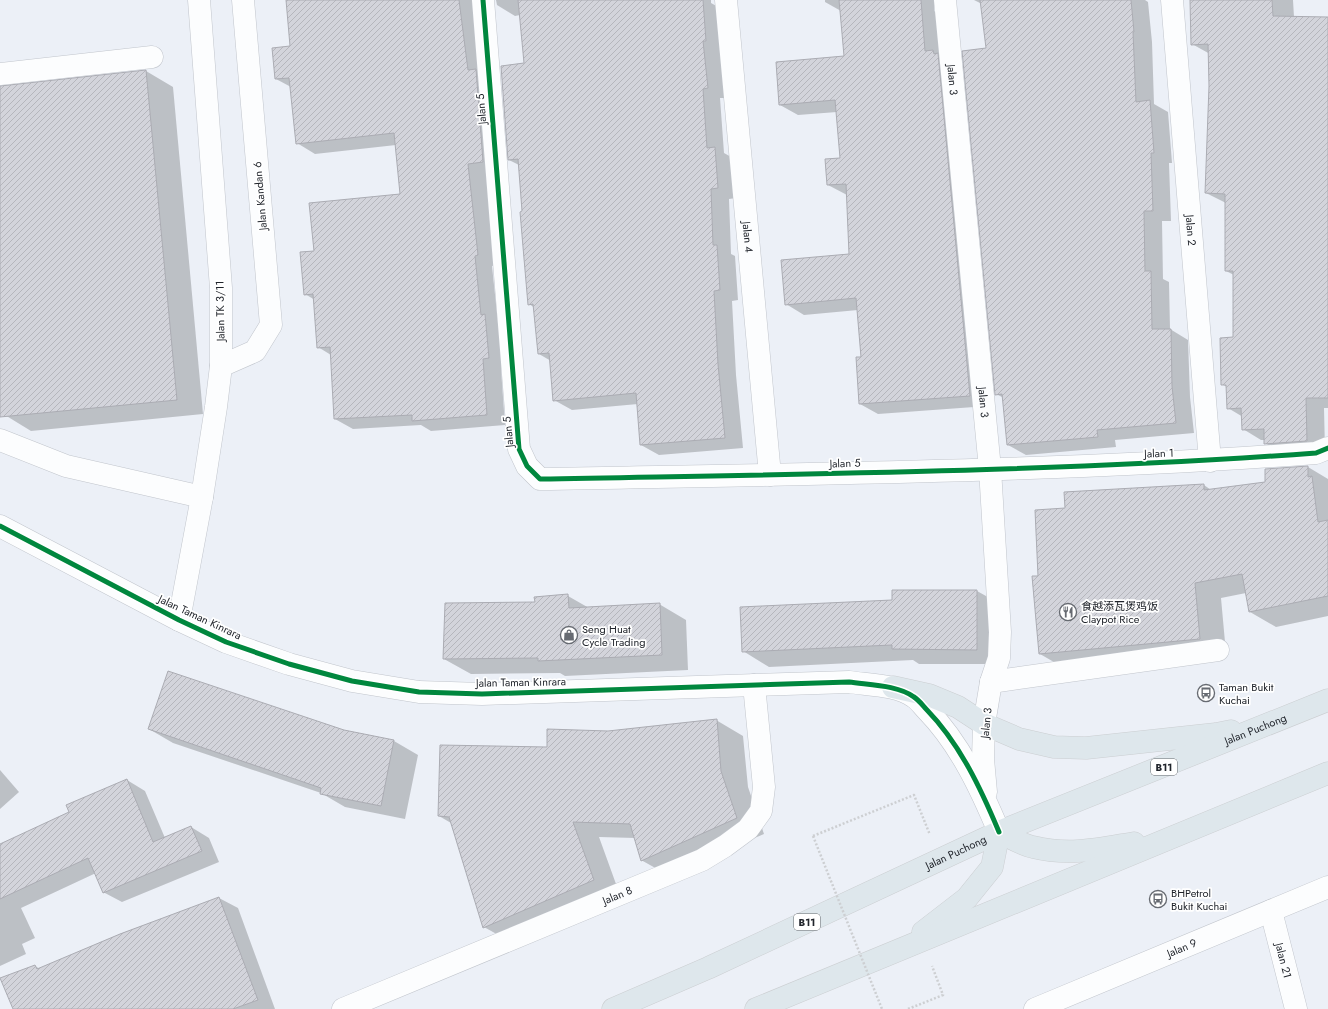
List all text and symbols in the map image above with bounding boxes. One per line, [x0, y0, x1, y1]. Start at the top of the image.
street label: Jalan 3 [943, 62, 962, 96]
street label: Jalan 5 [472, 93, 490, 127]
street label: Jalan Kandan 6 [249, 161, 271, 233]
street label: Jalan 2 [1182, 212, 1200, 246]
street label: Jalan 4 [738, 219, 757, 254]
street label: Jalan TK 3/11 [211, 280, 229, 344]
street label: Jalan 3 [974, 384, 993, 418]
street label: Jalan 5 [498, 416, 518, 450]
street label: Jalan 1 [1142, 444, 1174, 462]
street label: Jalan 5 [827, 454, 861, 472]
street label: Jalan Taman Kinrara [154, 590, 244, 643]
place label: 食越添瓦煲鸡饭 Claypot Rice [1081, 598, 1158, 627]
restaurant icon: 食越添瓦煲鸡饭 Claypot Rice [1058, 602, 1078, 622]
place label: Seng Huat Cycle Trading [582, 621, 645, 650]
shop icon: Seng Huat Cycle Trading [559, 625, 579, 645]
street label: Jalan Taman Kinrara [474, 673, 566, 691]
place label: Taman Bukit Kuchai [1219, 679, 1274, 708]
bus stop icon: Taman Bukit Kuchai [1196, 683, 1216, 703]
street label: Jalan 3 [976, 707, 996, 741]
street label: Jalan Puchong [1220, 709, 1289, 749]
road number: B11 [1151, 759, 1177, 775]
street label: Jalan Puchong [921, 831, 989, 874]
street label: Jalan 8 [598, 882, 635, 909]
place label: BHPetrol Bukit Kuchai [1171, 885, 1228, 914]
bus stop icon: BHPetrol Bukit Kuchai [1148, 889, 1168, 909]
road number: B11 [794, 914, 820, 930]
street label: Jalan 9 [1162, 934, 1199, 962]
street label: Jalan 21 [1271, 939, 1296, 980]

